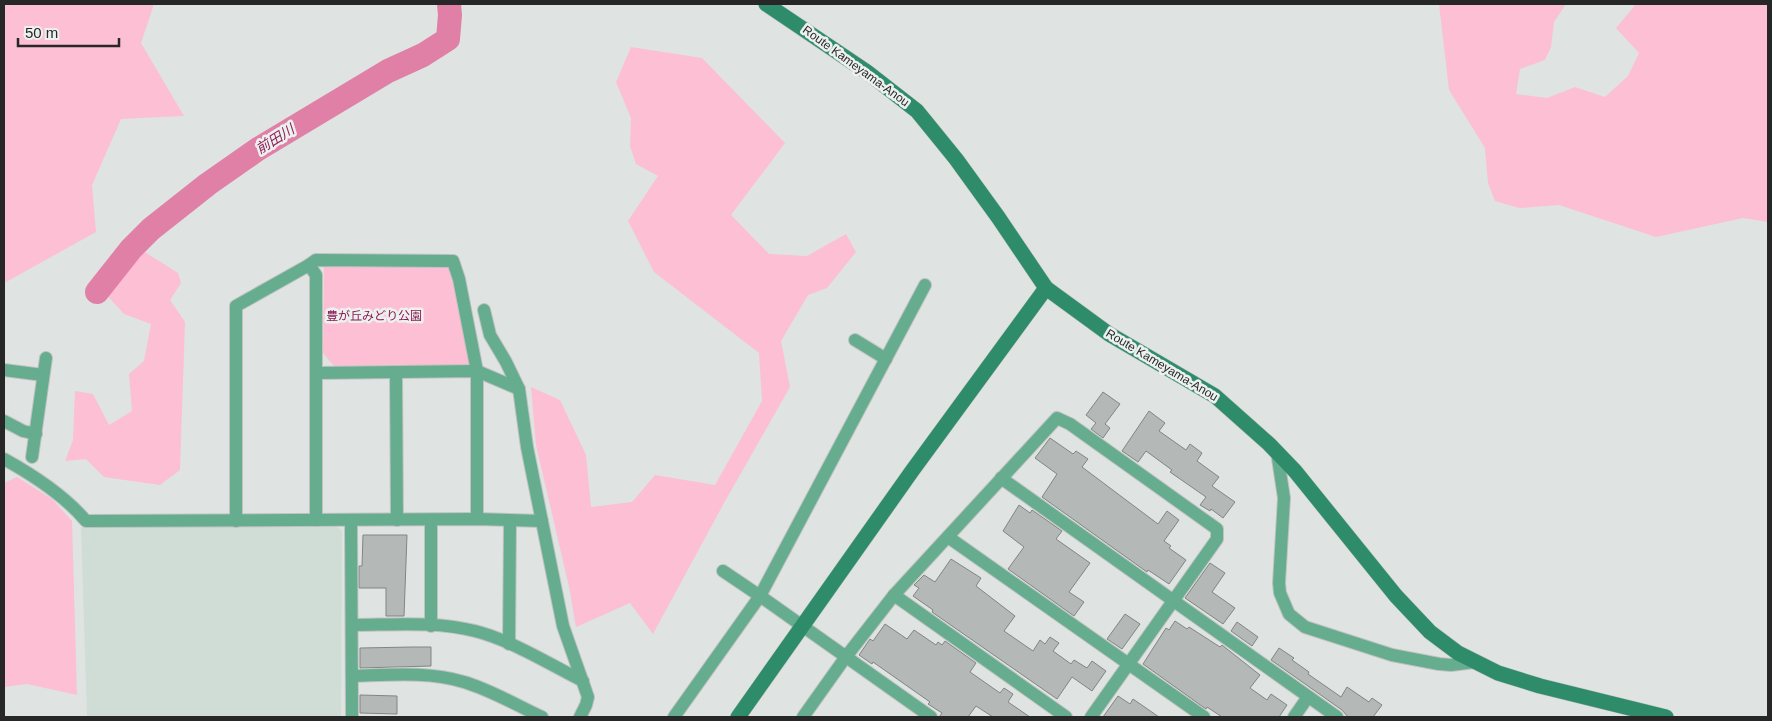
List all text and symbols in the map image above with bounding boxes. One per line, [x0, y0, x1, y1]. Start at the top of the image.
scale bar [18, 15, 119, 47]
street label: Route Kameyama-Anou [800, 23, 912, 109]
text: 50 m [25, 24, 58, 41]
water label: 前田川 [253, 120, 299, 157]
park label: 豊が丘みどり公園 [326, 309, 422, 323]
street label: Route Kameyama-Anou [1104, 326, 1220, 404]

